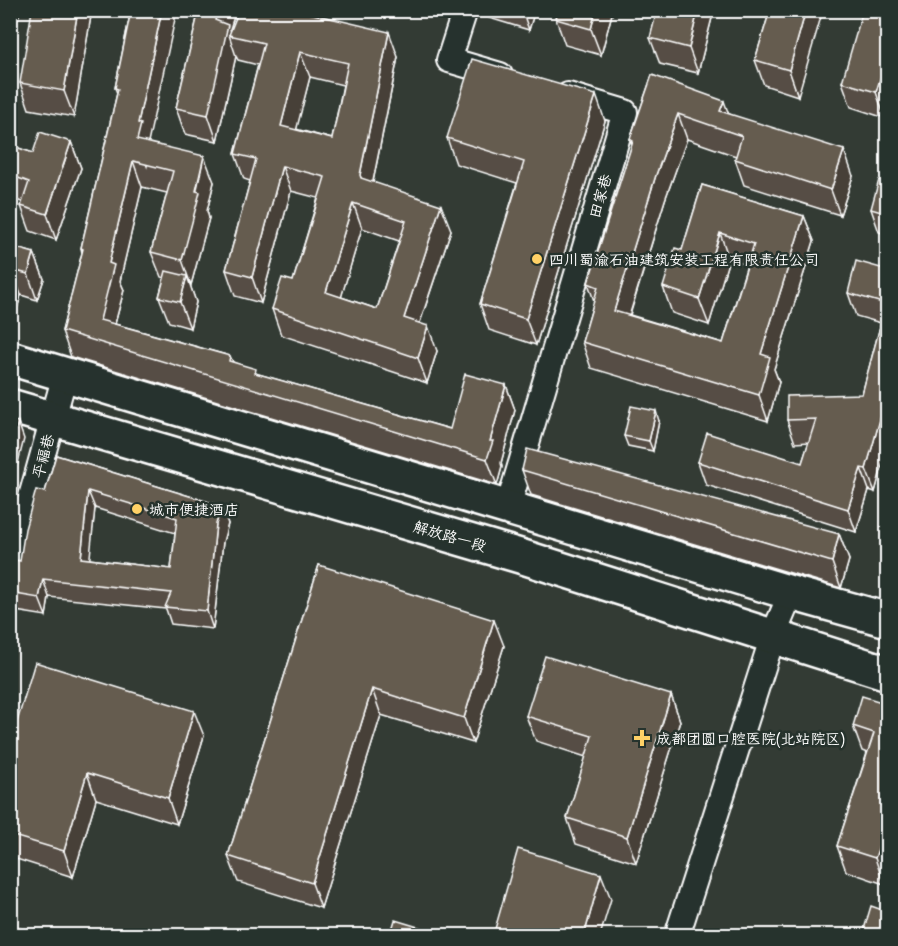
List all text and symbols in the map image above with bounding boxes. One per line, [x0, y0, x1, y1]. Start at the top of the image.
street label: 田家巷 [585, 172, 615, 220]
place label: 四川蜀渝石油建筑安装工程有限责任公司 [549, 250, 819, 269]
marker: 四川蜀渝石油建筑安装工程有限责任公司 [530, 252, 544, 266]
street label: 平福巷 [28, 432, 58, 480]
place label: 城市便捷酒店 [149, 500, 239, 519]
marker: 城市便捷酒店 [130, 502, 144, 516]
street label: 解放路一段 [411, 517, 489, 555]
marker: 成都团圆口腔医院(北站院区) [633, 729, 651, 747]
place label: 成都团圆口腔医院(北站院区) [656, 729, 845, 748]

